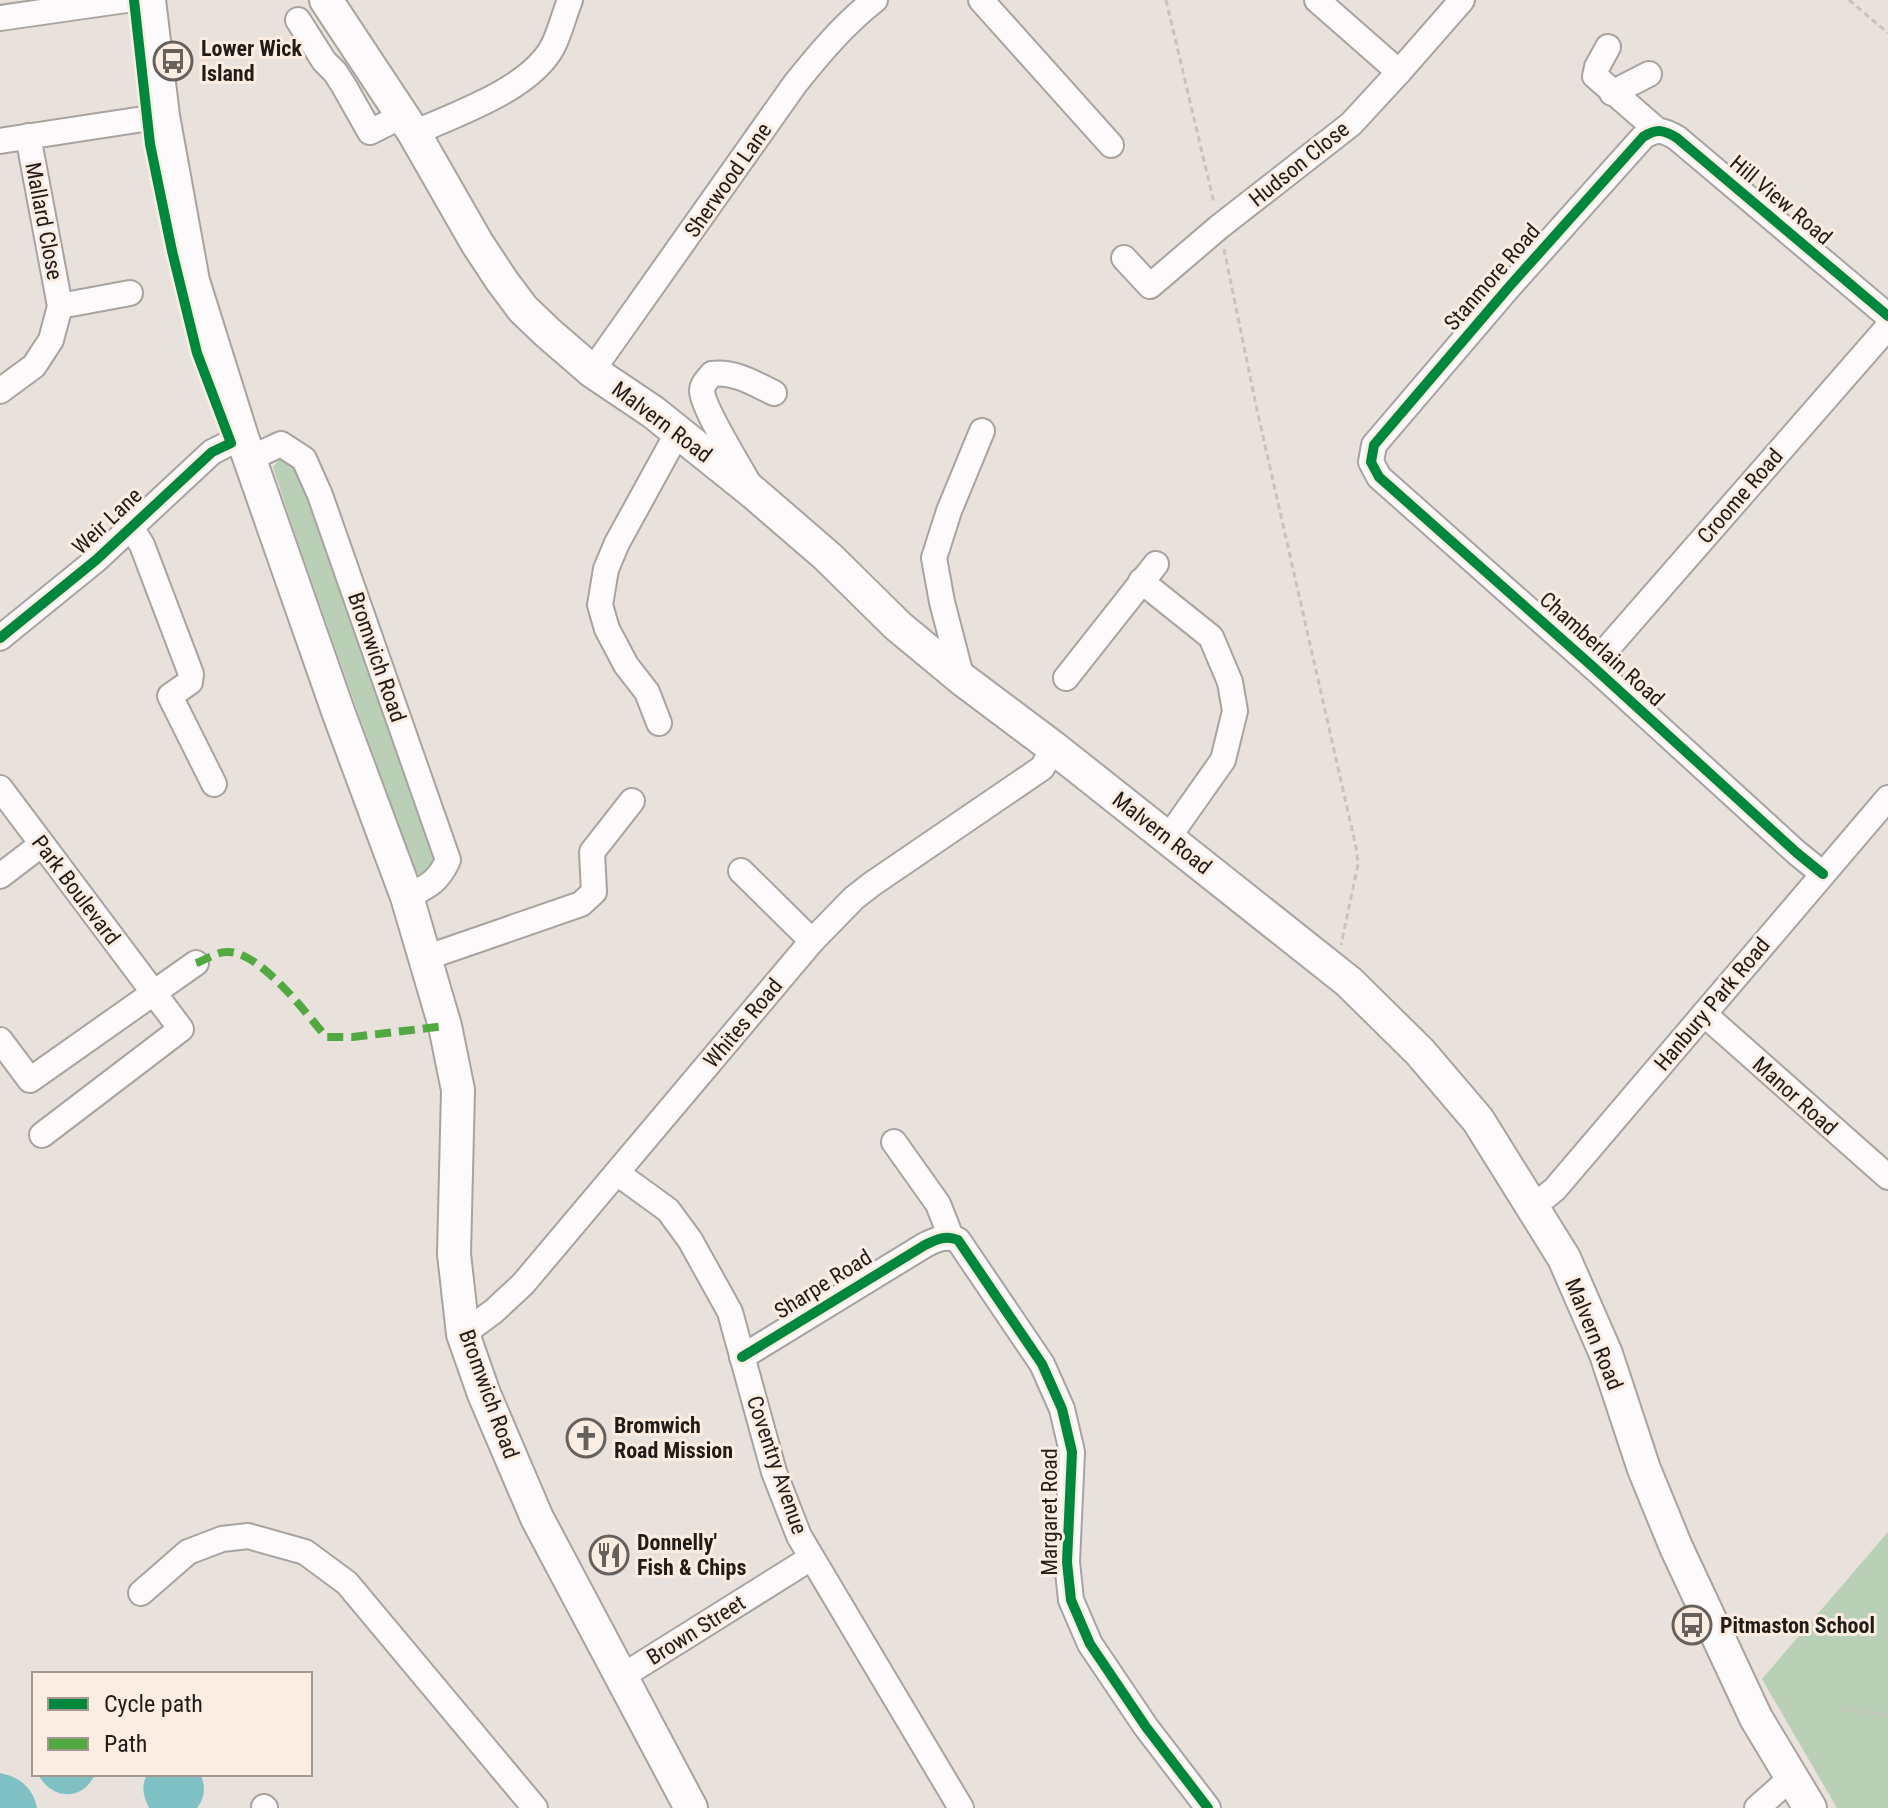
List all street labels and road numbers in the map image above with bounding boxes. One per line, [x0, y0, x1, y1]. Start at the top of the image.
street label: Hudson Close [1244, 116, 1354, 212]
street label: Sherwood Lane [679, 118, 777, 242]
street label: Hill View Road [1725, 150, 1837, 250]
street label: Mallard Close [20, 160, 68, 282]
street label: Stanmore Road [1439, 219, 1545, 335]
street label: Malvern Road [607, 376, 717, 468]
street label: Croome Road [1692, 444, 1788, 548]
street label: Weir Lane [67, 483, 147, 559]
street label: Chamberlain Road [1535, 587, 1669, 711]
street label: Bromwich Road [343, 589, 411, 725]
street label: Malvern Road [1108, 787, 1216, 879]
street label: Park Boulevard [27, 830, 125, 950]
street label: Hanbury Park Road [1649, 932, 1775, 1076]
street label: Whites Road [699, 973, 787, 1073]
street label: Manor Road [1748, 1052, 1842, 1140]
street label: Sharpe Road [770, 1244, 876, 1324]
street label: Malvern Road [1560, 1274, 1628, 1394]
street label: Bromwich Road [454, 1326, 524, 1462]
street label: Coventry Avenue [742, 1393, 812, 1537]
street label: Margaret Road [1037, 1448, 1062, 1576]
street label: Brown Street [642, 1590, 750, 1670]

